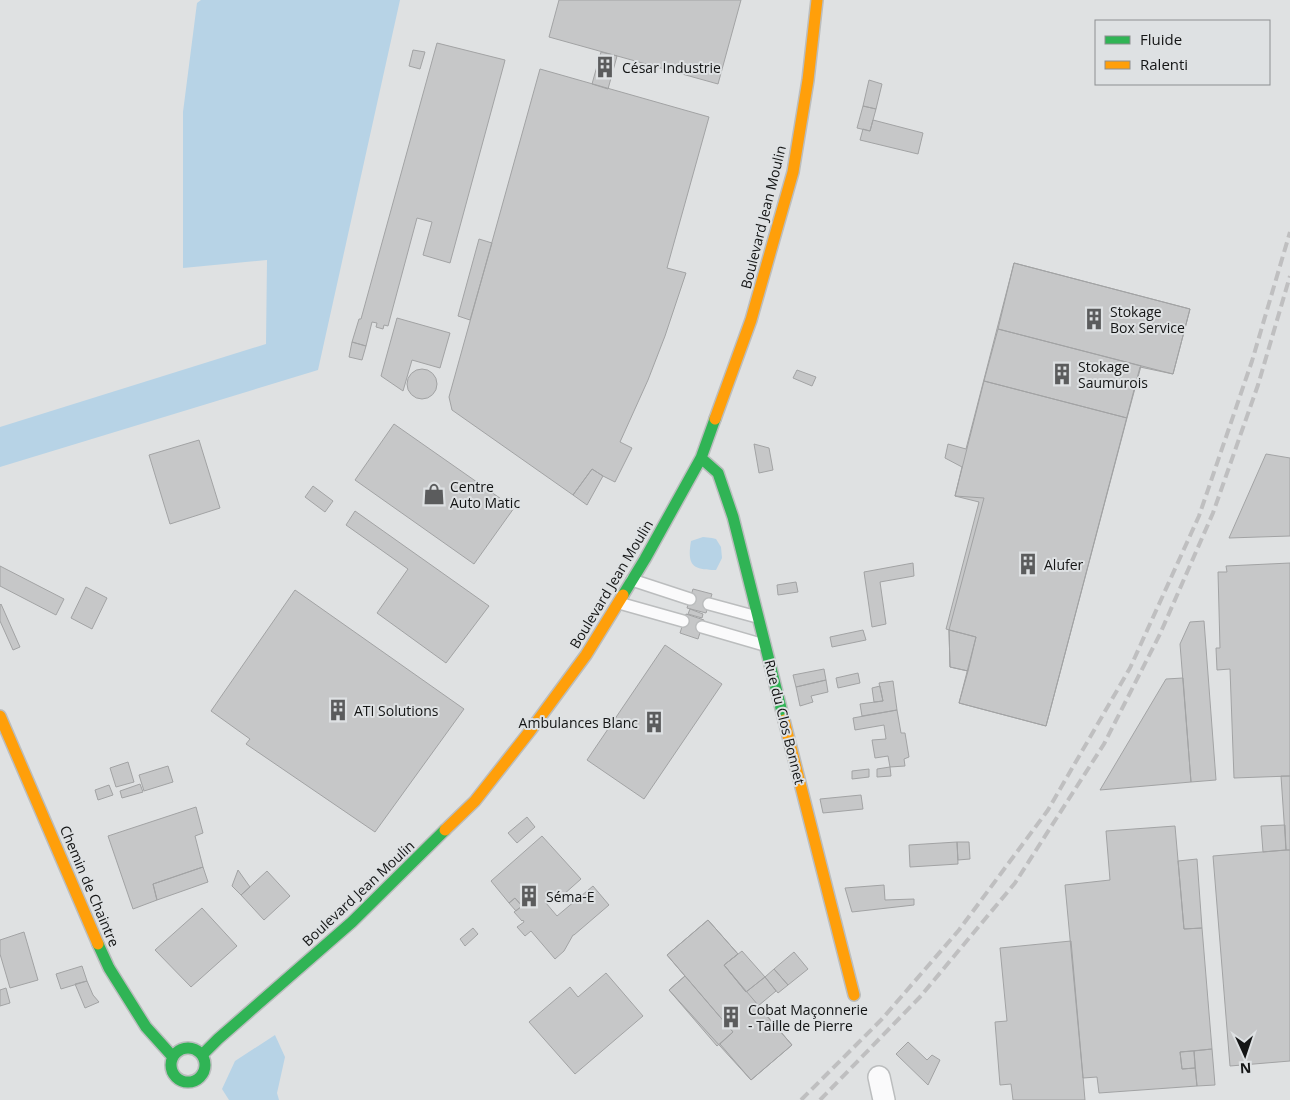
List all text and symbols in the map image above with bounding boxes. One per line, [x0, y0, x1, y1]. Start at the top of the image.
legend [1095, 20, 1270, 85]
text: Fluide [1140, 29, 1182, 49]
building icon: César Industrie [592, 54, 618, 80]
text: Ralenti [1140, 54, 1188, 74]
place label: César Industrie [622, 58, 721, 77]
street label: Boulevard Jean Moulin [736, 143, 790, 291]
place label: Stokage Box Service [1110, 302, 1185, 337]
building icon: Stokage Box Service [1081, 306, 1107, 332]
place label: Stokage Saumurois [1078, 357, 1148, 392]
building icon: Stokage Saumurois [1049, 361, 1075, 387]
place label: Centre Auto Matic [450, 477, 520, 512]
shop icon: Centre Auto Matic [421, 481, 447, 507]
street label: Boulevard Jean Moulin [565, 516, 657, 652]
building icon: Alufer [1015, 551, 1041, 577]
place label: Alufer [1044, 555, 1084, 574]
street label: Rue du Clos Bonnet [760, 658, 810, 786]
building icon: ATI Solutions [325, 697, 351, 723]
place label: ATI Solutions [354, 701, 439, 720]
building icon: Ambulances Blanc [641, 709, 667, 735]
place label: Ambulances Blanc [519, 713, 638, 732]
street label: Chemin de Chaintre [56, 822, 124, 950]
street label: Boulevard Jean Moulin [298, 836, 418, 950]
building icon: Séma-E [516, 883, 542, 909]
place label: Séma-E [546, 887, 595, 906]
place label: Cobat Maçonnerie - Taille de Pierre [748, 1000, 868, 1035]
building icon: Cobat Maçonnerie - Taille de Pierre [718, 1004, 744, 1030]
north arrow [1220, 1030, 1270, 1080]
text: N [1240, 1059, 1252, 1078]

